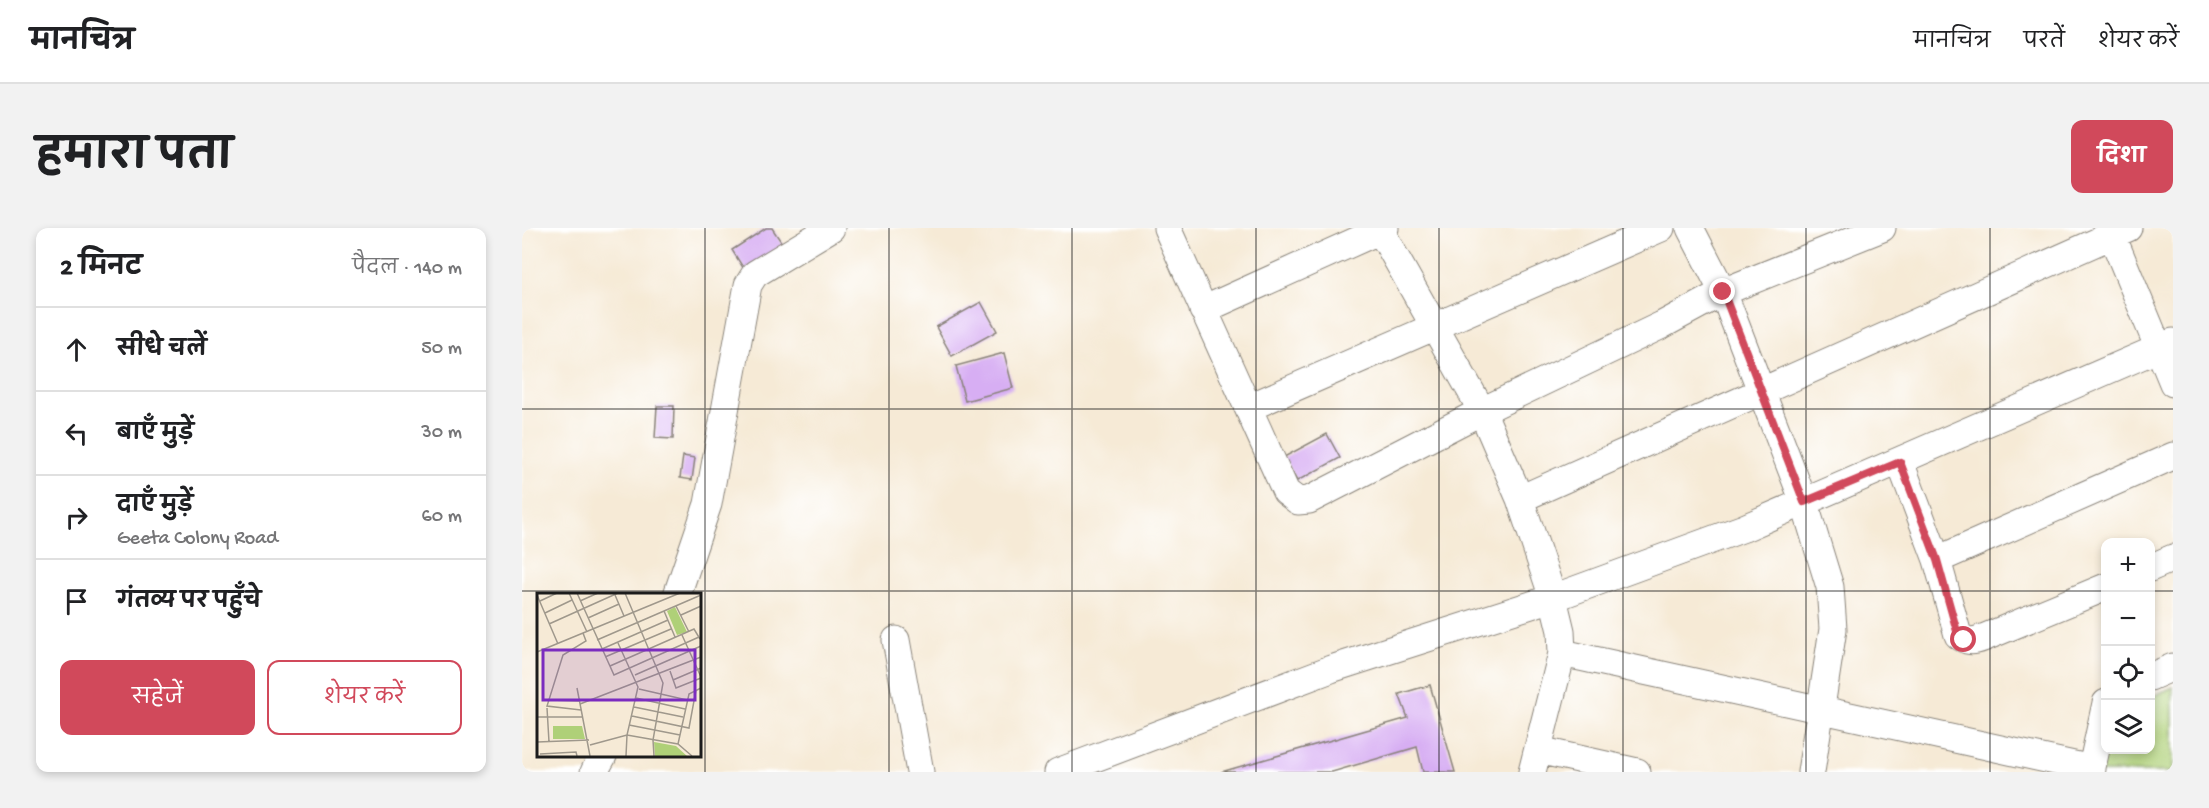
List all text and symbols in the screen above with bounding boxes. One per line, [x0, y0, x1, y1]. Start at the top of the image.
text: मानचित्र [30, 27, 134, 60]
text: मानचित्र [1913, 31, 1990, 56]
text: परतें [2023, 31, 2065, 56]
text: शेयर करें [2098, 31, 2179, 56]
button: दिशा [2071, 120, 2173, 193]
text: हमारा पता [36, 135, 233, 184]
text: 2 मिनट [60, 254, 142, 285]
text: पैदल · 140 m [352, 258, 462, 281]
route end [1709, 278, 1735, 304]
icon: ahead [60, 333, 93, 366]
text: सीधे चलें [117, 338, 207, 364]
text: 50 m [421, 338, 462, 361]
icon: left [60, 417, 93, 450]
text: बाएँ मुड़ें [117, 422, 194, 448]
text: 30 m [421, 422, 462, 445]
text: दाएँ मुड़ें [117, 494, 193, 520]
icon: right [60, 501, 93, 534]
text: 60 m [422, 506, 462, 529]
text: Geeta Colony Road [117, 528, 278, 551]
map controls [2101, 538, 2155, 754]
button: + [2101, 538, 2155, 592]
icon: arrive [60, 585, 93, 618]
text: गंतव्य पर पहुँचे [117, 590, 261, 616]
button: − [2101, 592, 2155, 646]
inset map [537, 593, 700, 757]
route start [1950, 626, 1976, 652]
button: locate [2101, 646, 2155, 700]
button: सहेजें [60, 660, 255, 735]
button: शेयर करें [267, 660, 462, 735]
button: layers [2101, 700, 2155, 754]

